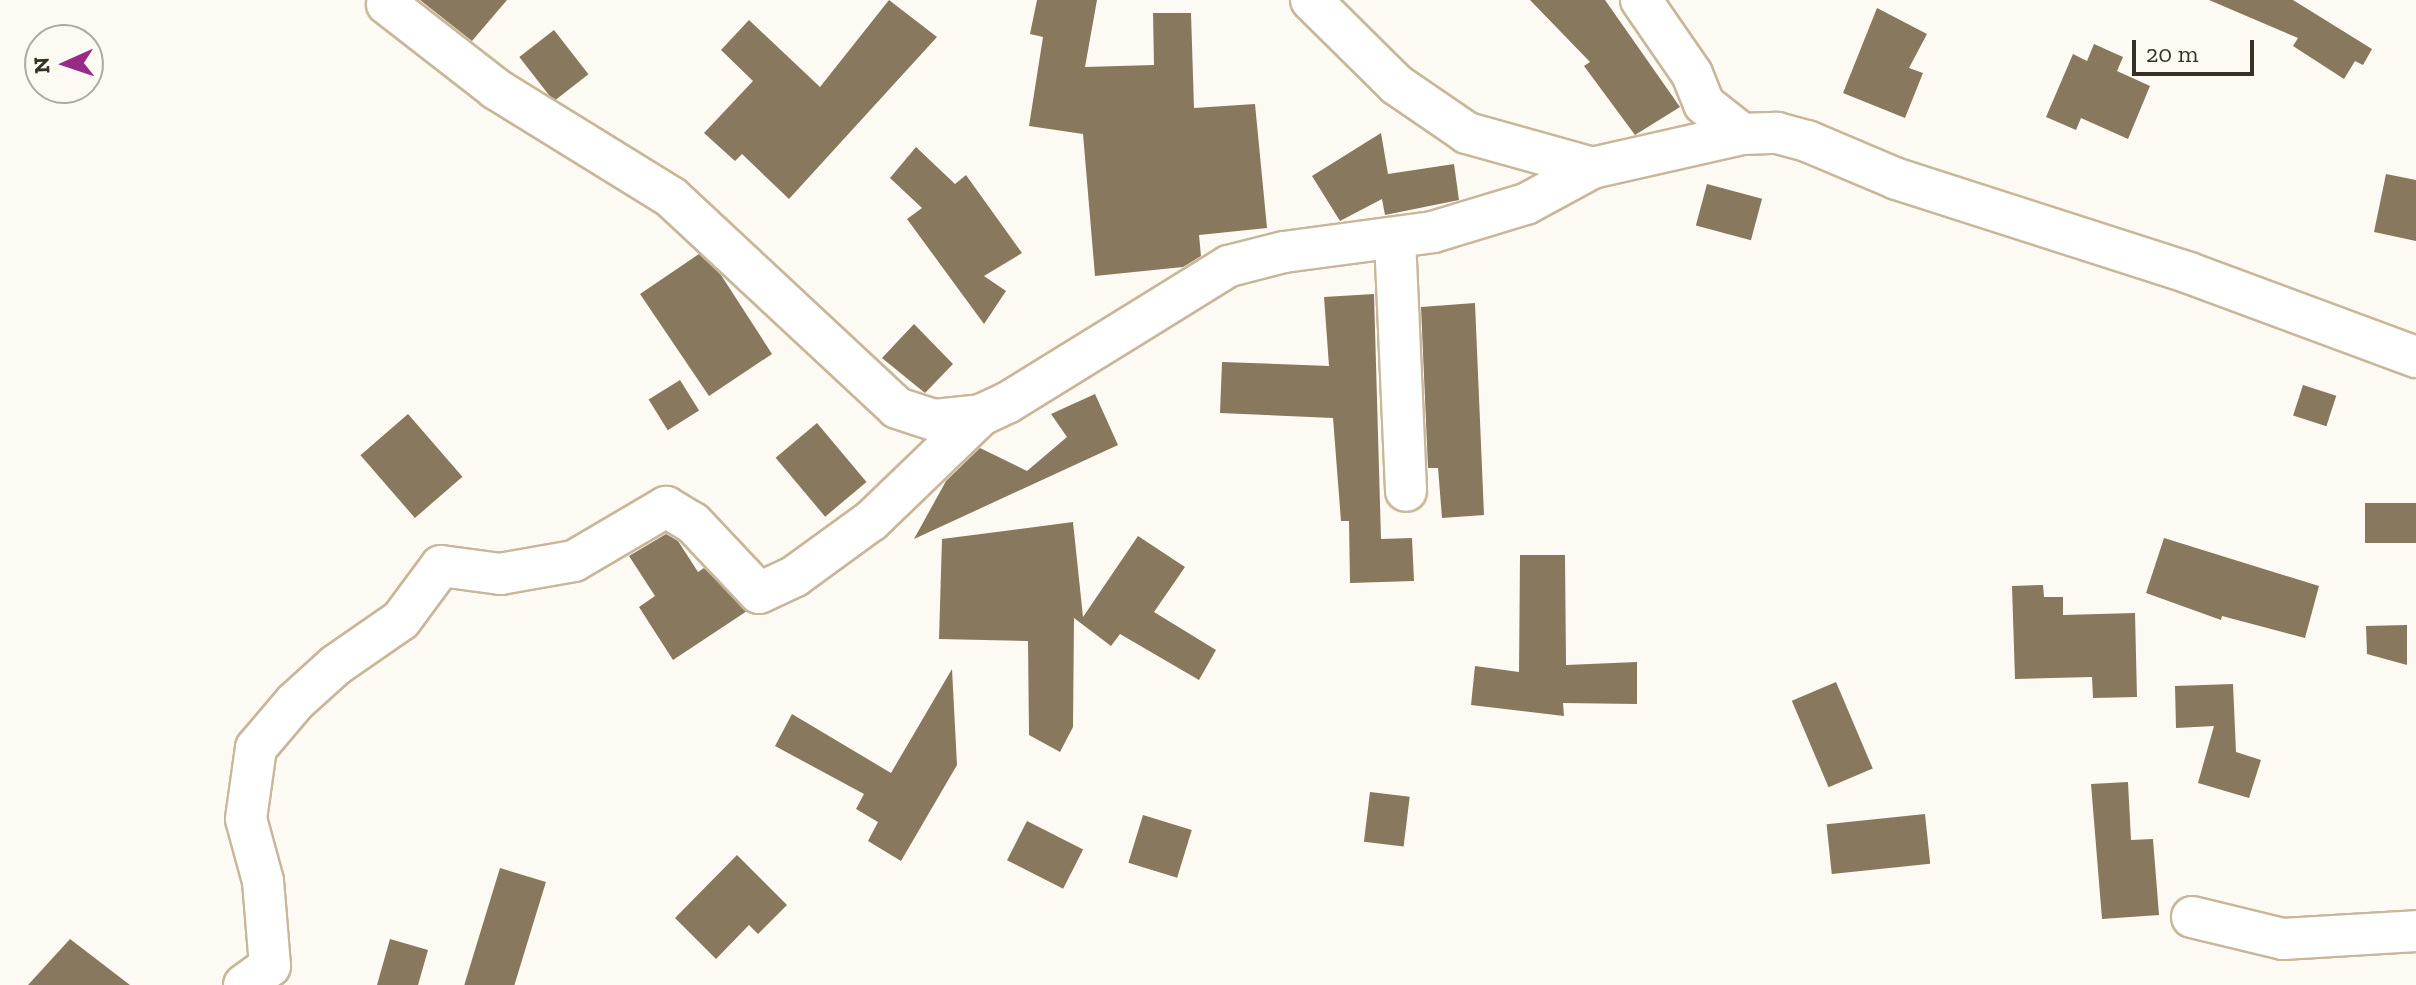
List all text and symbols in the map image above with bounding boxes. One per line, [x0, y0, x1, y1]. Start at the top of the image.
north arrow [24, 24, 104, 104]
scale bar [2136, 24, 2258, 74]
text: 20 m [2146, 39, 2198, 68]
text: N [28, 56, 55, 74]

